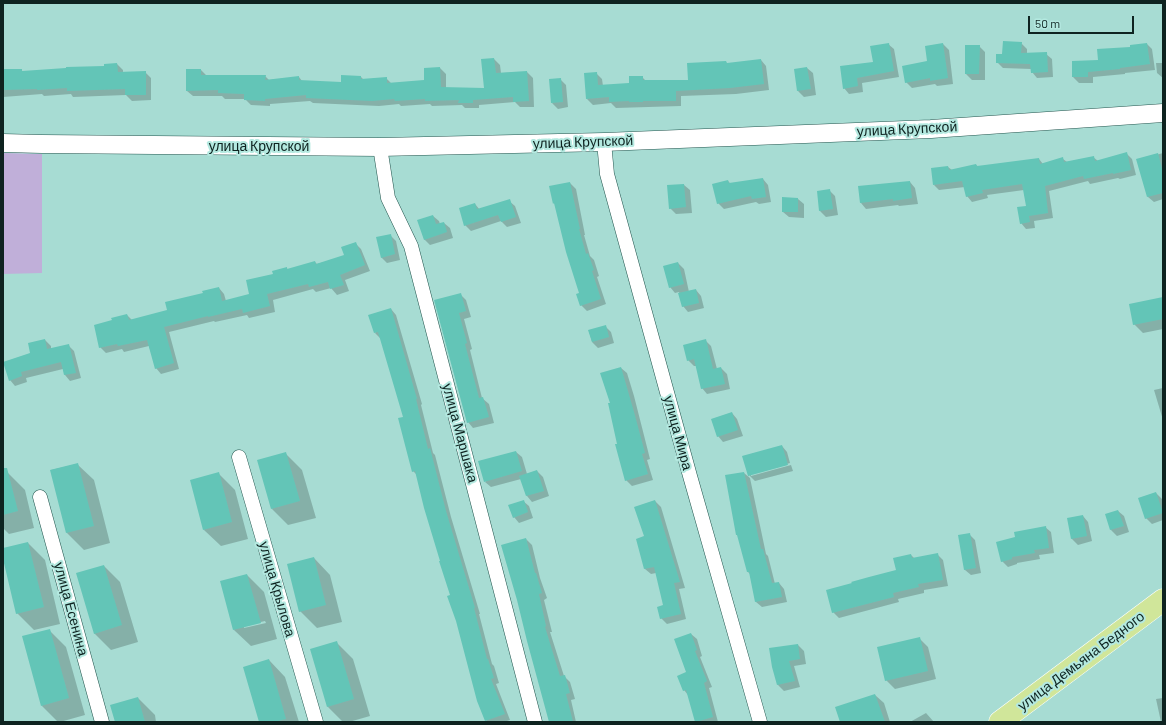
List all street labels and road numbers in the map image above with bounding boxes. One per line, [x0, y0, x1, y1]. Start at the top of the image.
street label: улица Крупской [856, 118, 958, 140]
street label: улица Крупской [532, 132, 634, 152]
street label: улица Крупской [209, 138, 309, 154]
street label: улица Маршака [439, 382, 481, 484]
street label: улица Мира [660, 394, 696, 472]
street label: улица Крылова [255, 539, 299, 639]
street label: улица Есенина [50, 560, 92, 658]
street label: улица Демьяна Бедного [1014, 608, 1148, 714]

